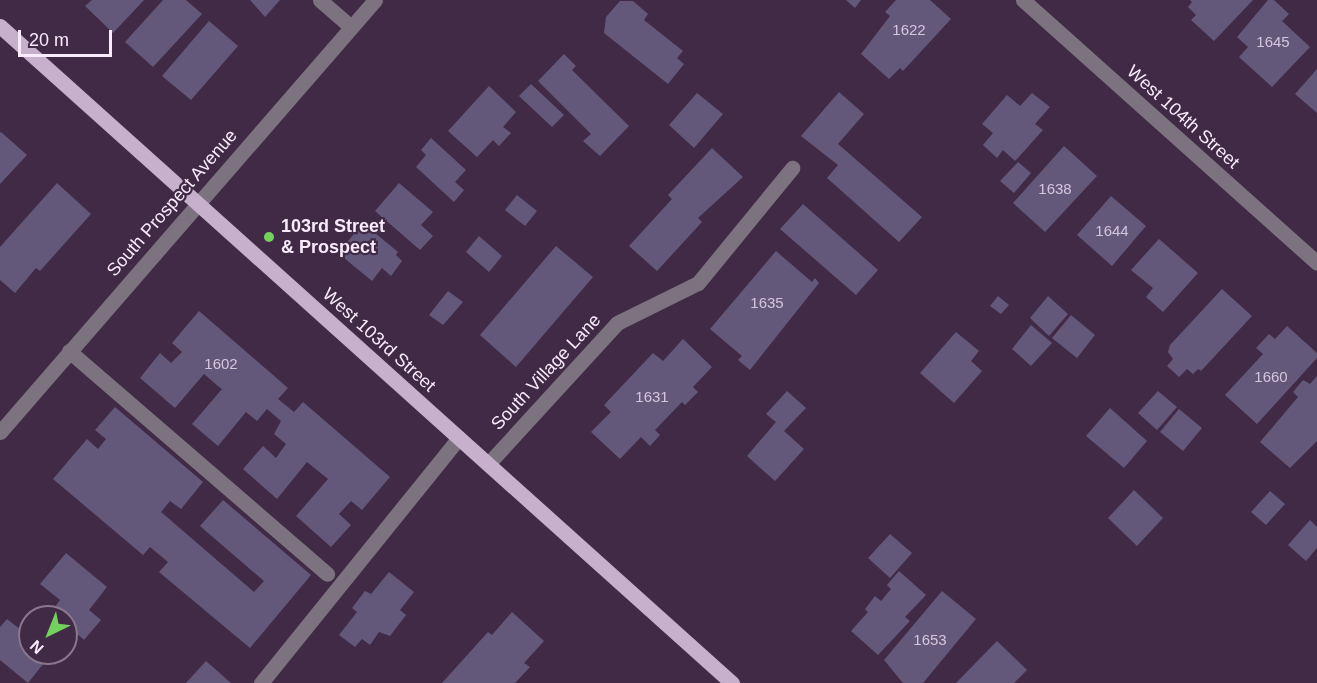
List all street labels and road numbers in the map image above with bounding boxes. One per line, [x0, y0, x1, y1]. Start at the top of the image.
street label: West 104th Street [1122, 61, 1244, 173]
street label: South Prospect Avenue [102, 125, 242, 281]
street label: West 103rd Street [318, 284, 440, 396]
street label: South Village Lane [487, 309, 605, 435]

